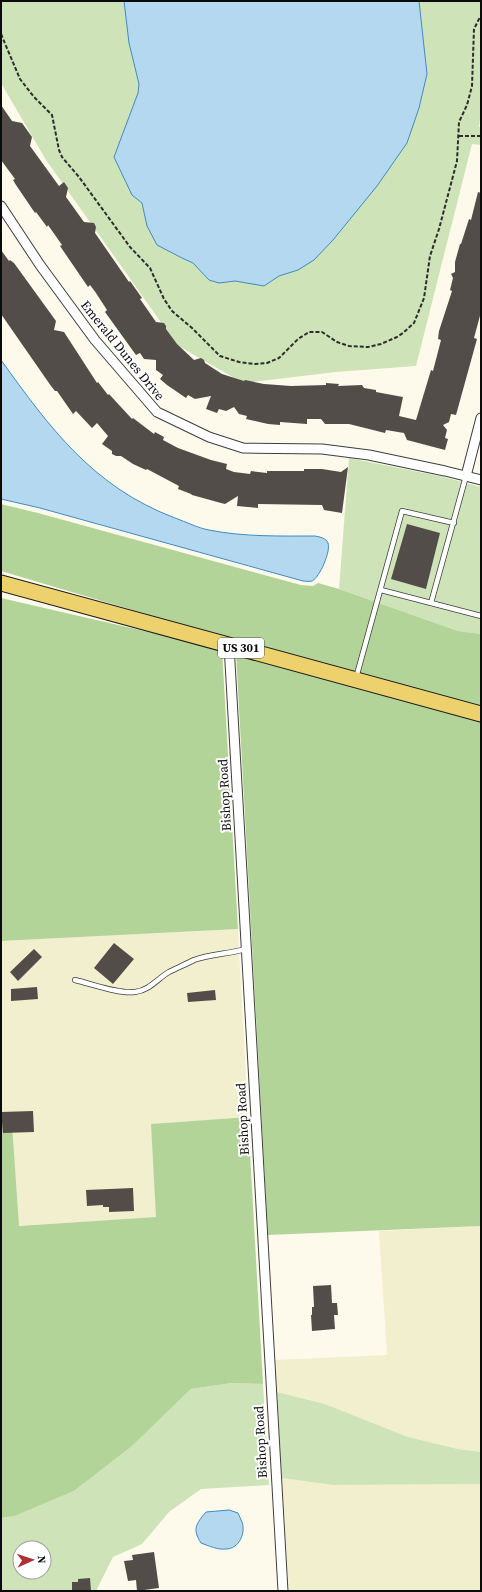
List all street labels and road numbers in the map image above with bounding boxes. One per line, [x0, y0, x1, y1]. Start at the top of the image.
street label: Emerald Dunes Drive [77, 297, 168, 404]
road number: US 301 [218, 638, 264, 658]
street label: Bishop Road [214, 758, 235, 832]
street label: Bishop Road [232, 1082, 253, 1156]
street label: Bishop Road [250, 1405, 271, 1479]

